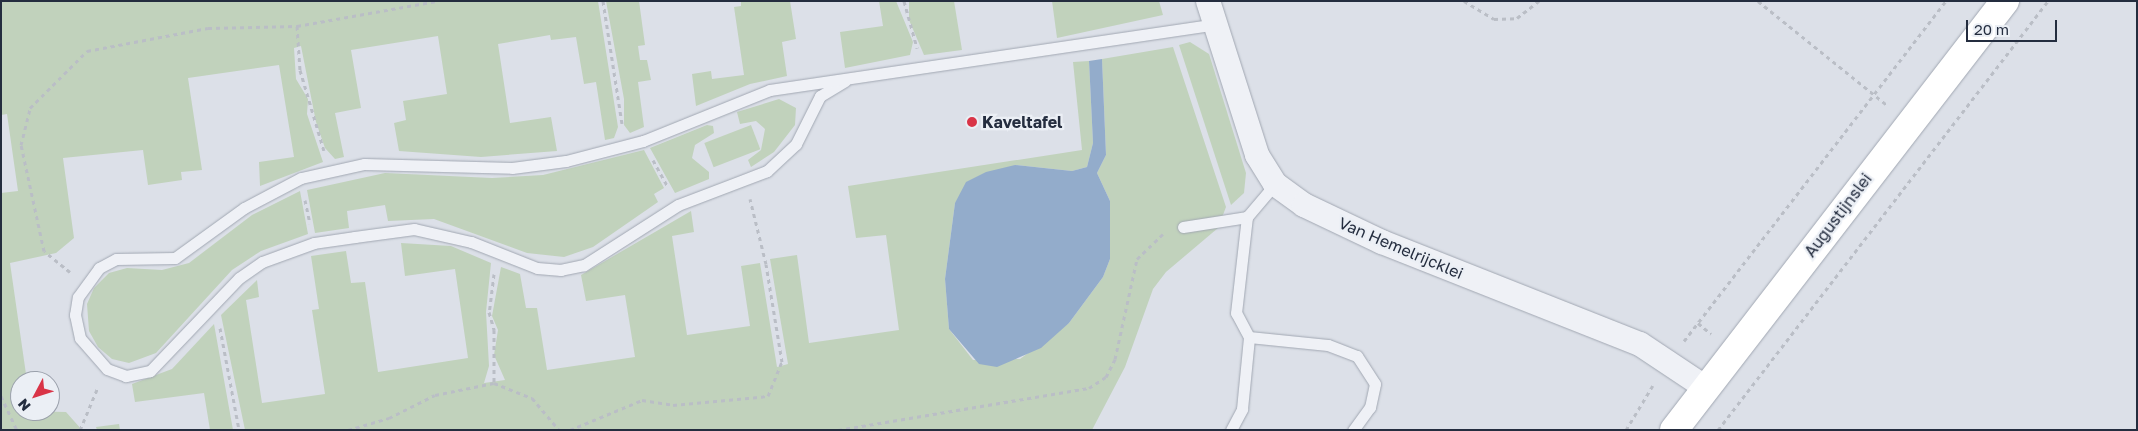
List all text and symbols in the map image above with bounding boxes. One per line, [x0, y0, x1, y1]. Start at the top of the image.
scale bar [1968, 10, 2059, 42]
text: 20 m [1974, 20, 2009, 38]
place label: Kaveltafel [982, 112, 1062, 132]
marker: Kaveltafel [966, 116, 978, 128]
street label: Augustijnslei [1800, 169, 1876, 261]
street label: Van Hemelrijcklei [1336, 213, 1466, 283]
north arrow [10, 371, 60, 421]
text: N [14, 396, 34, 415]

